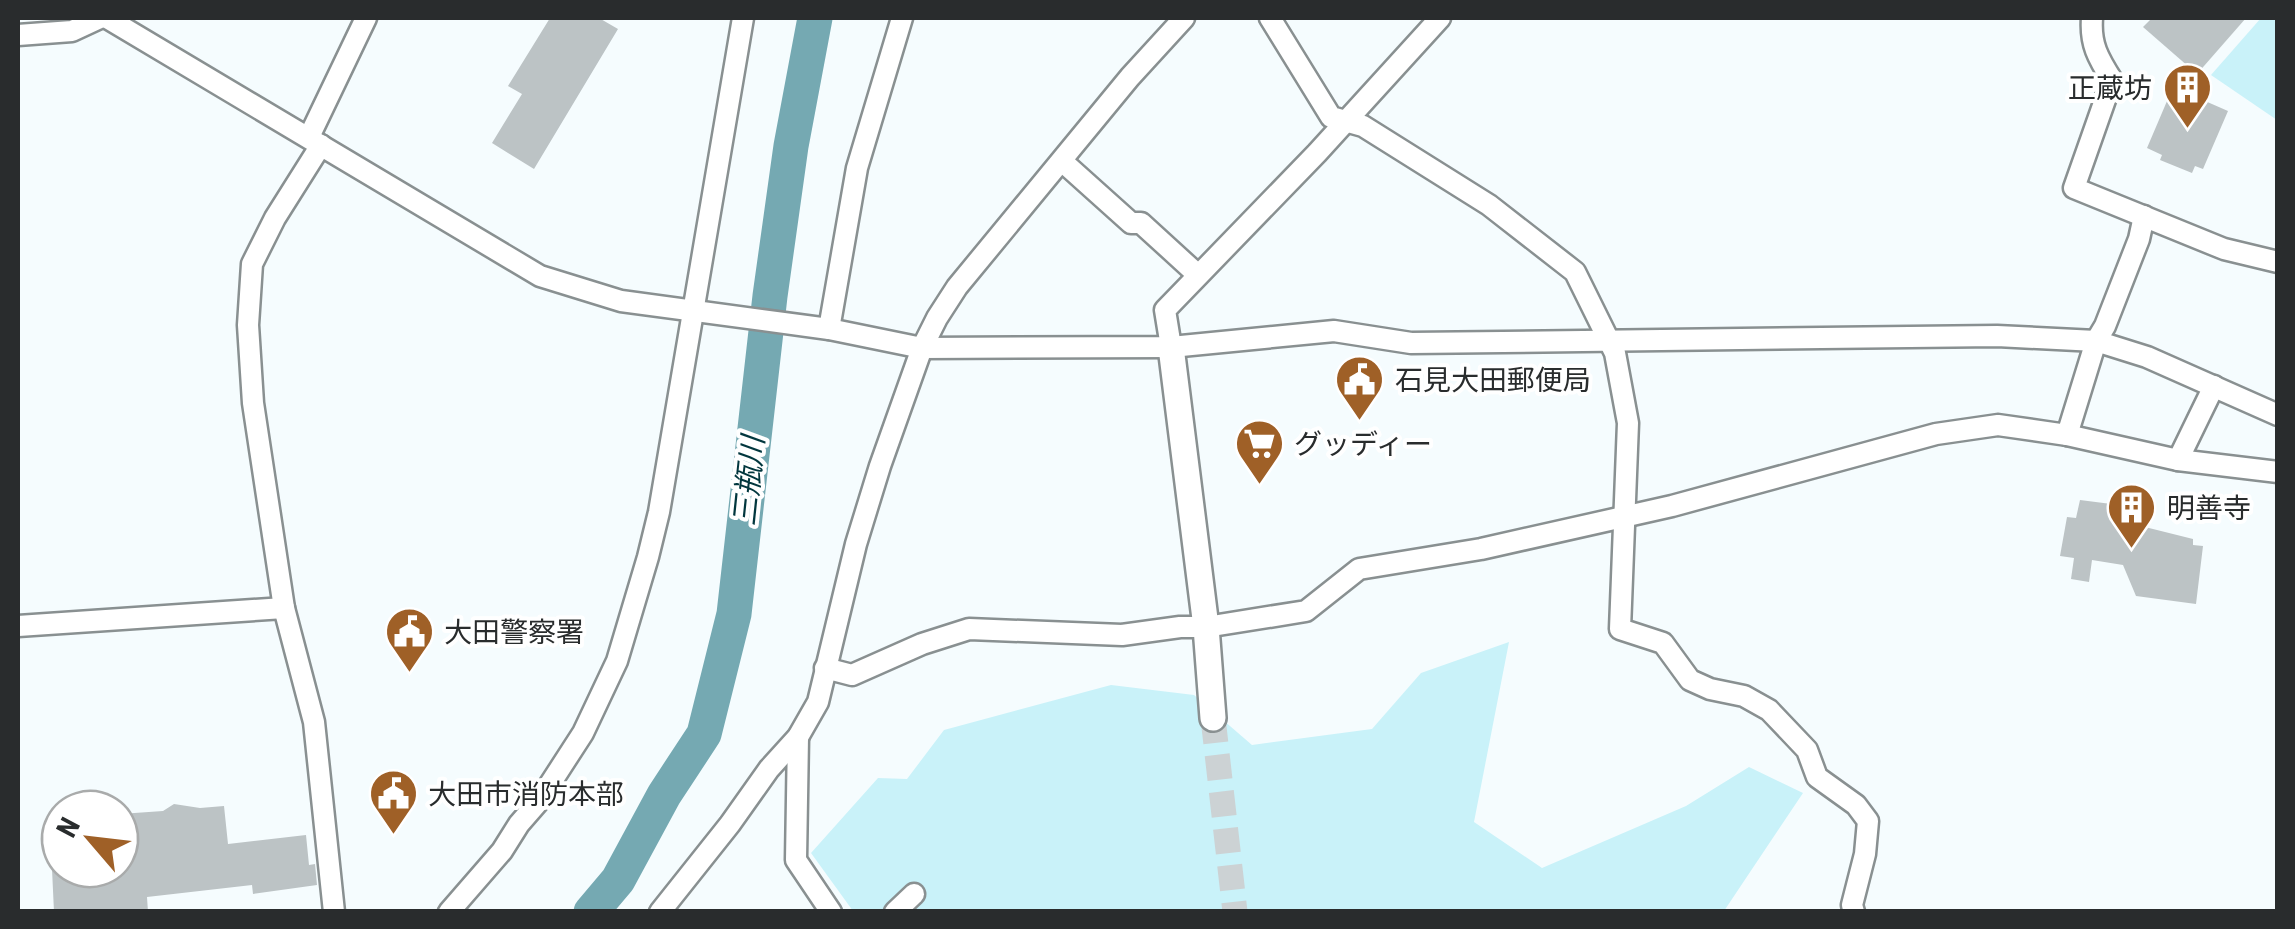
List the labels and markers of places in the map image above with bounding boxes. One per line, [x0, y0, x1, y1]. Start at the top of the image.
building icon: 正蔵坊 [2161, 62, 2213, 130]
place label: 正蔵坊 [2068, 72, 2152, 105]
public building icon: 石見大田郵便局 [1334, 354, 1386, 422]
place label: 石見大田郵便局 [1395, 364, 1591, 397]
supermarket icon: グッディー [1233, 418, 1285, 486]
place label: グッディー [1294, 428, 1432, 461]
building icon: 明善寺 [2106, 482, 2158, 550]
place label: 明善寺 [2167, 492, 2251, 525]
public building icon: 大田警察署 [383, 606, 435, 674]
place label: 大田警察署 [444, 616, 584, 649]
public building icon: 大田市消防本部 [367, 768, 419, 836]
place label: 大田市消防本部 [428, 778, 624, 811]

